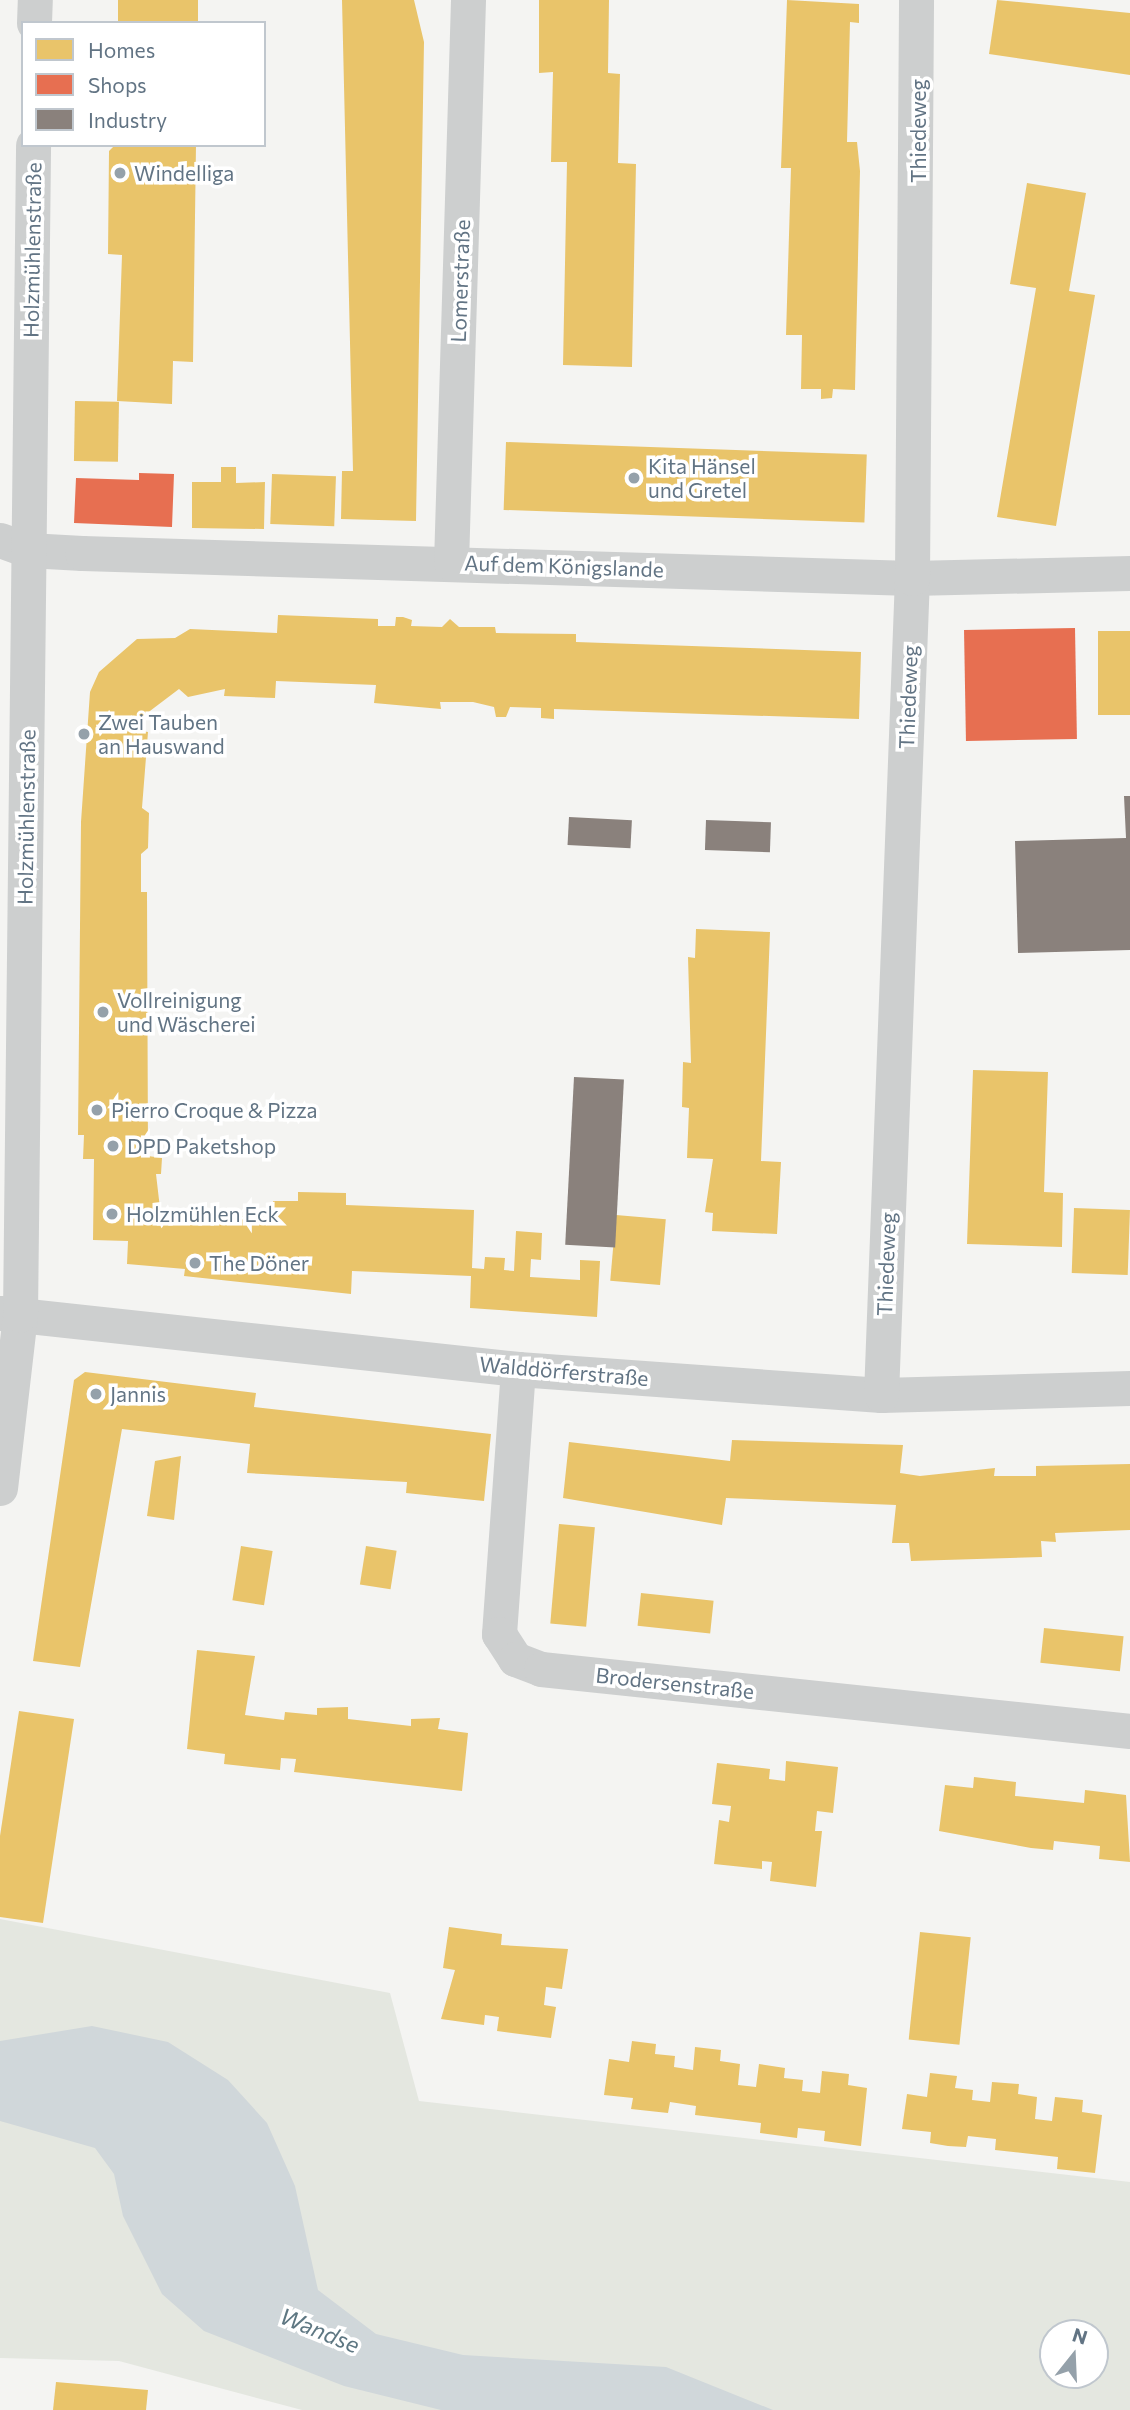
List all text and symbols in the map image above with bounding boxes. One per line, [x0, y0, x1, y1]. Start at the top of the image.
legend [21, 21, 266, 147]
text: Homes [88, 37, 155, 62]
text: Shops [88, 72, 147, 97]
street label: Thiedeweg [905, 79, 931, 183]
text: Industry [88, 107, 167, 132]
place label: Windelliga [134, 160, 234, 186]
street label: Holzmühlenstraße [18, 162, 46, 338]
marker: Windelliga [112, 165, 128, 181]
street label: Lomerstraße [445, 219, 475, 343]
place label: Kita Hänsel und Gretel [648, 453, 756, 503]
marker: Kita Hänsel und Gretel [626, 470, 642, 486]
street label: Auf dem Königslande [464, 550, 664, 582]
street label: Thiedeweg [894, 645, 922, 749]
place label: Zwei Tauben an Hauswand [98, 709, 225, 759]
marker: Zwei Tauben an Hauswand [76, 726, 92, 742]
street label: Holzmühlenstraße [12, 729, 40, 905]
place label: Vollreinigung und Wäscherei [117, 987, 256, 1037]
marker: Vollreinigung und Wäscherei [95, 1004, 111, 1020]
place label: Pierro Croque & Pizza [111, 1097, 318, 1123]
marker: Pierro Croque & Pizza [89, 1102, 105, 1118]
place label: DPD Paketshop [127, 1133, 276, 1159]
marker: DPD Paketshop [105, 1138, 121, 1154]
place label: Holzmühlen Eck [126, 1201, 279, 1227]
marker: Holzmühlen Eck [104, 1206, 120, 1222]
street label: Thiedeweg [872, 1212, 900, 1316]
place label: The Döner [209, 1250, 309, 1276]
marker: The Döner [187, 1255, 203, 1271]
street label: Walddörferstraße [478, 1351, 650, 1391]
place label: Jannis [110, 1381, 166, 1407]
marker: Jannis [88, 1386, 104, 1402]
street label: Brodersenstraße [595, 1662, 755, 1704]
water label: Wandse [276, 2302, 364, 2358]
north arrow [1039, 2319, 1109, 2389]
text: N [1070, 2322, 1090, 2349]

